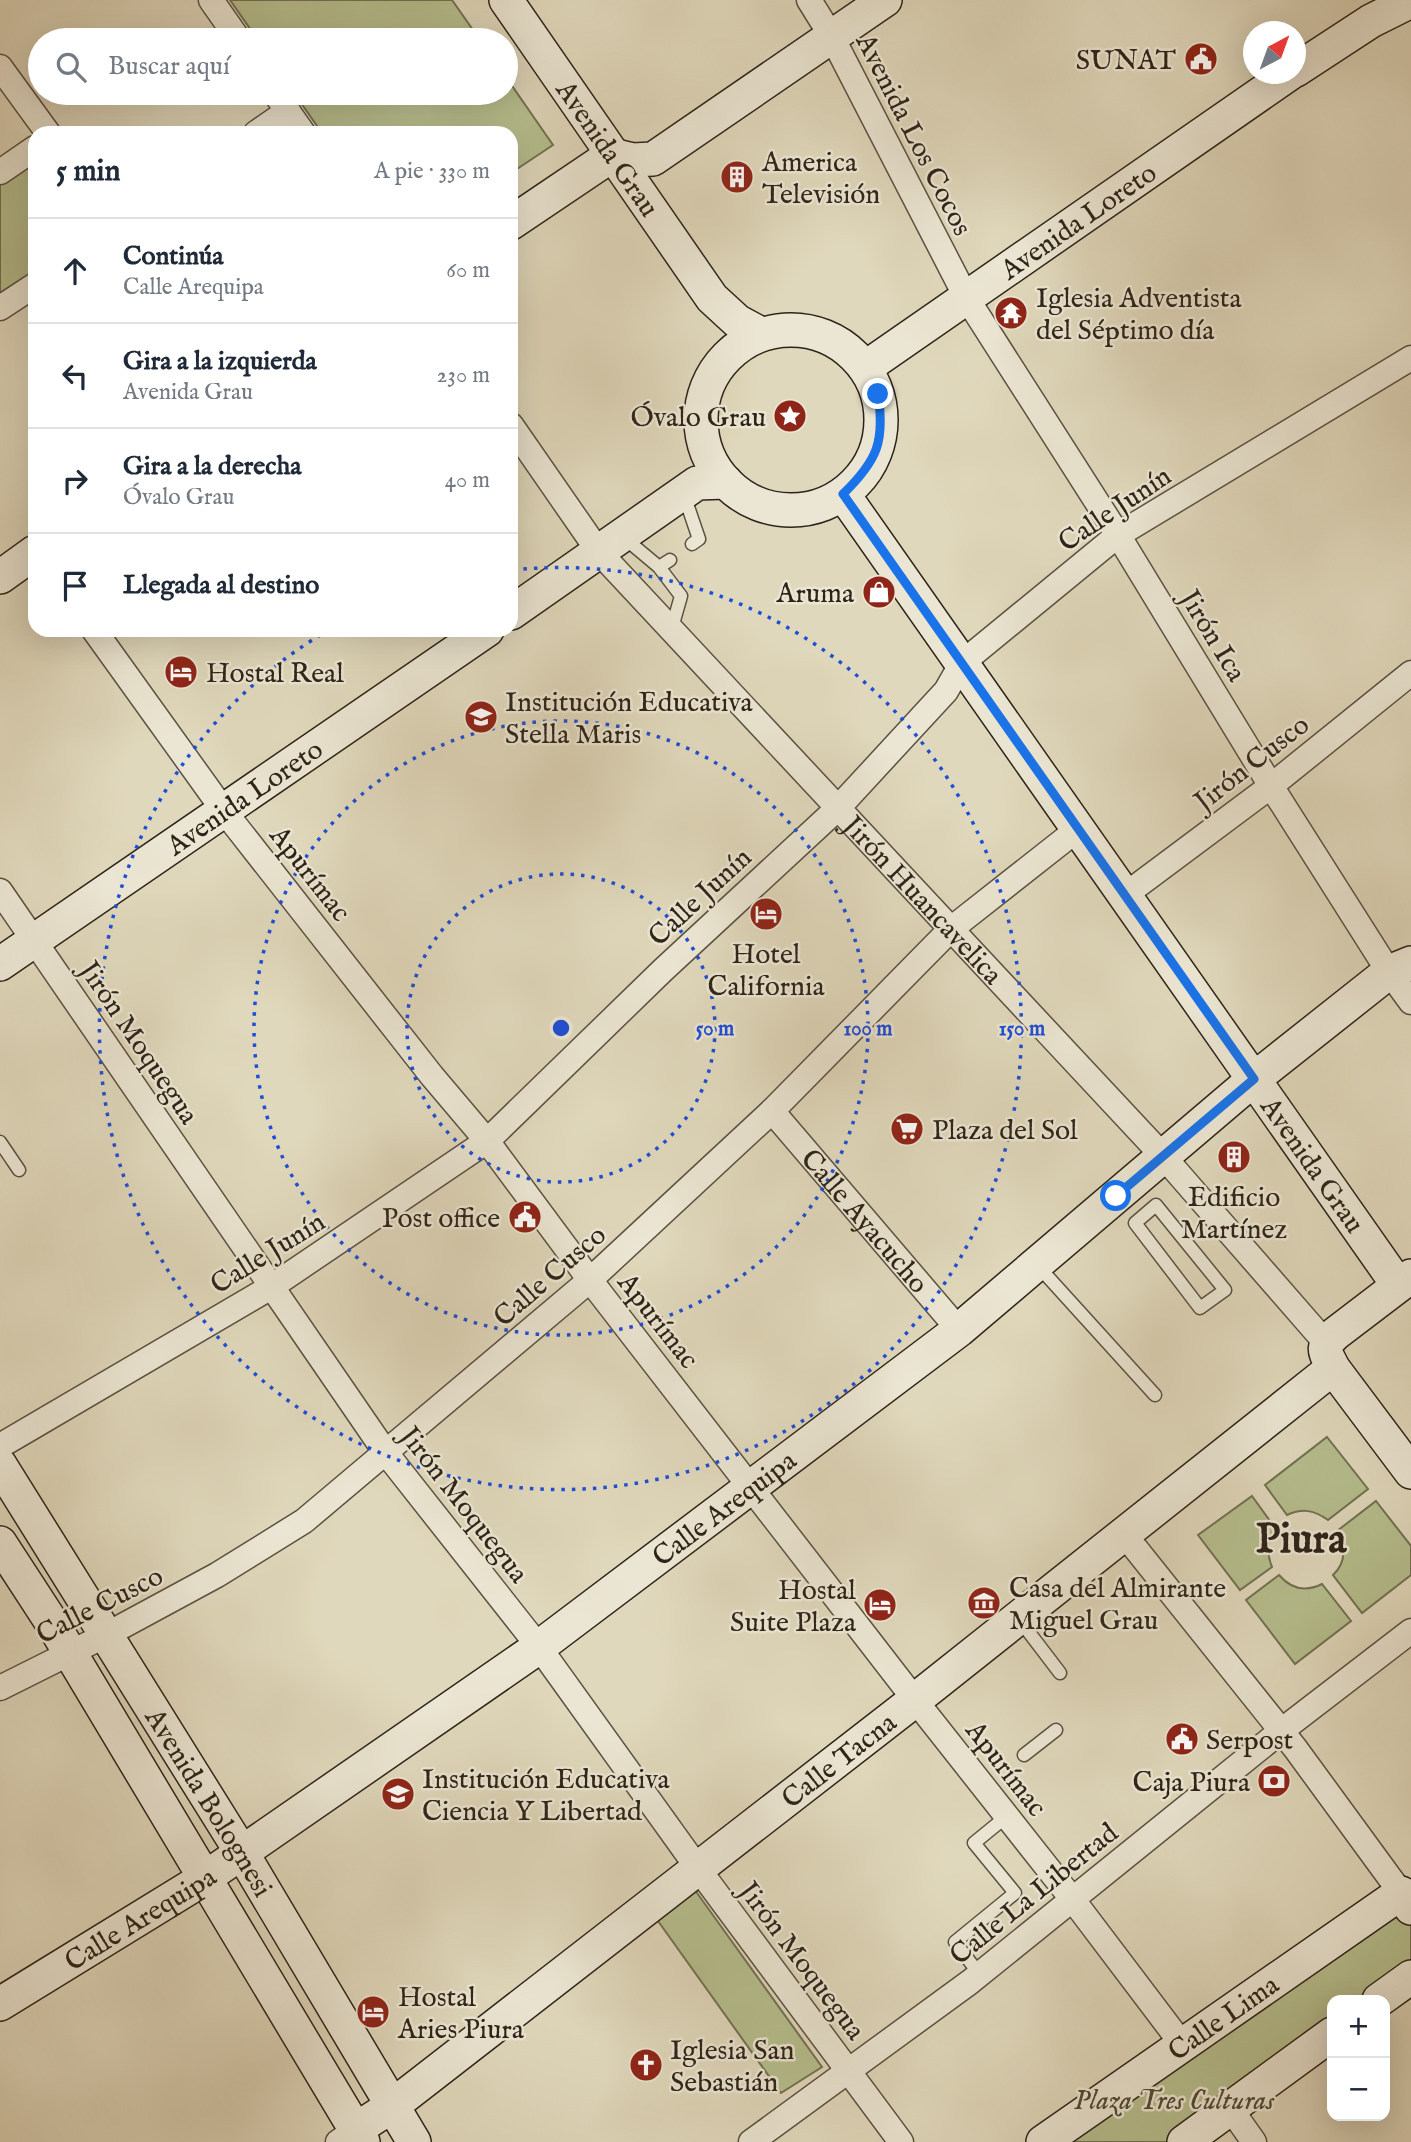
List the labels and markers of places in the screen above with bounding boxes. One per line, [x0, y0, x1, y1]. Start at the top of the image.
public building icon: SUNAT [1182, 40, 1220, 78]
place label: SUNAT [1076, 44, 1177, 79]
place label: America Televisión [761, 146, 880, 213]
building icon: America Televisión [718, 158, 756, 196]
place label: Iglesia Adventista del Séptimo día [1036, 282, 1242, 349]
temple icon: Iglesia Adventista del Séptimo día [992, 294, 1030, 332]
place icon: Óvalo Grau [771, 397, 809, 435]
place label: Óvalo Grau [630, 401, 766, 436]
shop icon: Aruma [860, 573, 898, 611]
place label: Aruma [776, 577, 855, 612]
hotel icon: Hostal Real [162, 653, 200, 691]
place label: Hostal Real [206, 657, 344, 692]
place label: Institución Educativa Stella Maris [505, 686, 754, 753]
school or university icon: Institución Educativa Stella Maris [462, 698, 500, 736]
hotel icon: Hotel California [747, 895, 785, 933]
place label: Hotel California [707, 938, 825, 1005]
centre of rings [549, 1016, 573, 1040]
supermarket icon: Plaza del Sol [888, 1110, 926, 1148]
place label: Plaza del Sol [932, 1114, 1078, 1149]
building icon: Edificio Martínez [1215, 1138, 1253, 1176]
place label: Edificio Martínez [1181, 1181, 1287, 1248]
public building icon: Post office [506, 1198, 544, 1236]
place label: Post office [382, 1202, 500, 1237]
place label: Casa del Almirante Miguel Grau [1009, 1572, 1226, 1639]
place label: Hostal Suite Plaza [730, 1574, 857, 1641]
museum icon: Casa del Almirante Miguel Grau [965, 1584, 1003, 1622]
hotel icon: Hostal Suite Plaza [861, 1586, 899, 1624]
public building icon: Serpost [1163, 1720, 1201, 1758]
place label: Serpost [1206, 1724, 1294, 1759]
bank icon: Caja Piura [1255, 1762, 1293, 1800]
place label: Institución Educativa Ciencia Y Libertad [422, 1763, 671, 1830]
place label: Caja Piura [1133, 1766, 1251, 1801]
school or university icon: Institución Educativa Ciencia Y Libertad [379, 1775, 417, 1813]
place label: Hostal Aries Piura [397, 1981, 525, 2048]
hotel icon: Hostal Aries Piura [354, 1993, 392, 2031]
place label: Iglesia San Sebastián [670, 2034, 795, 2101]
church icon: Iglesia San Sebastián [627, 2046, 665, 2084]

